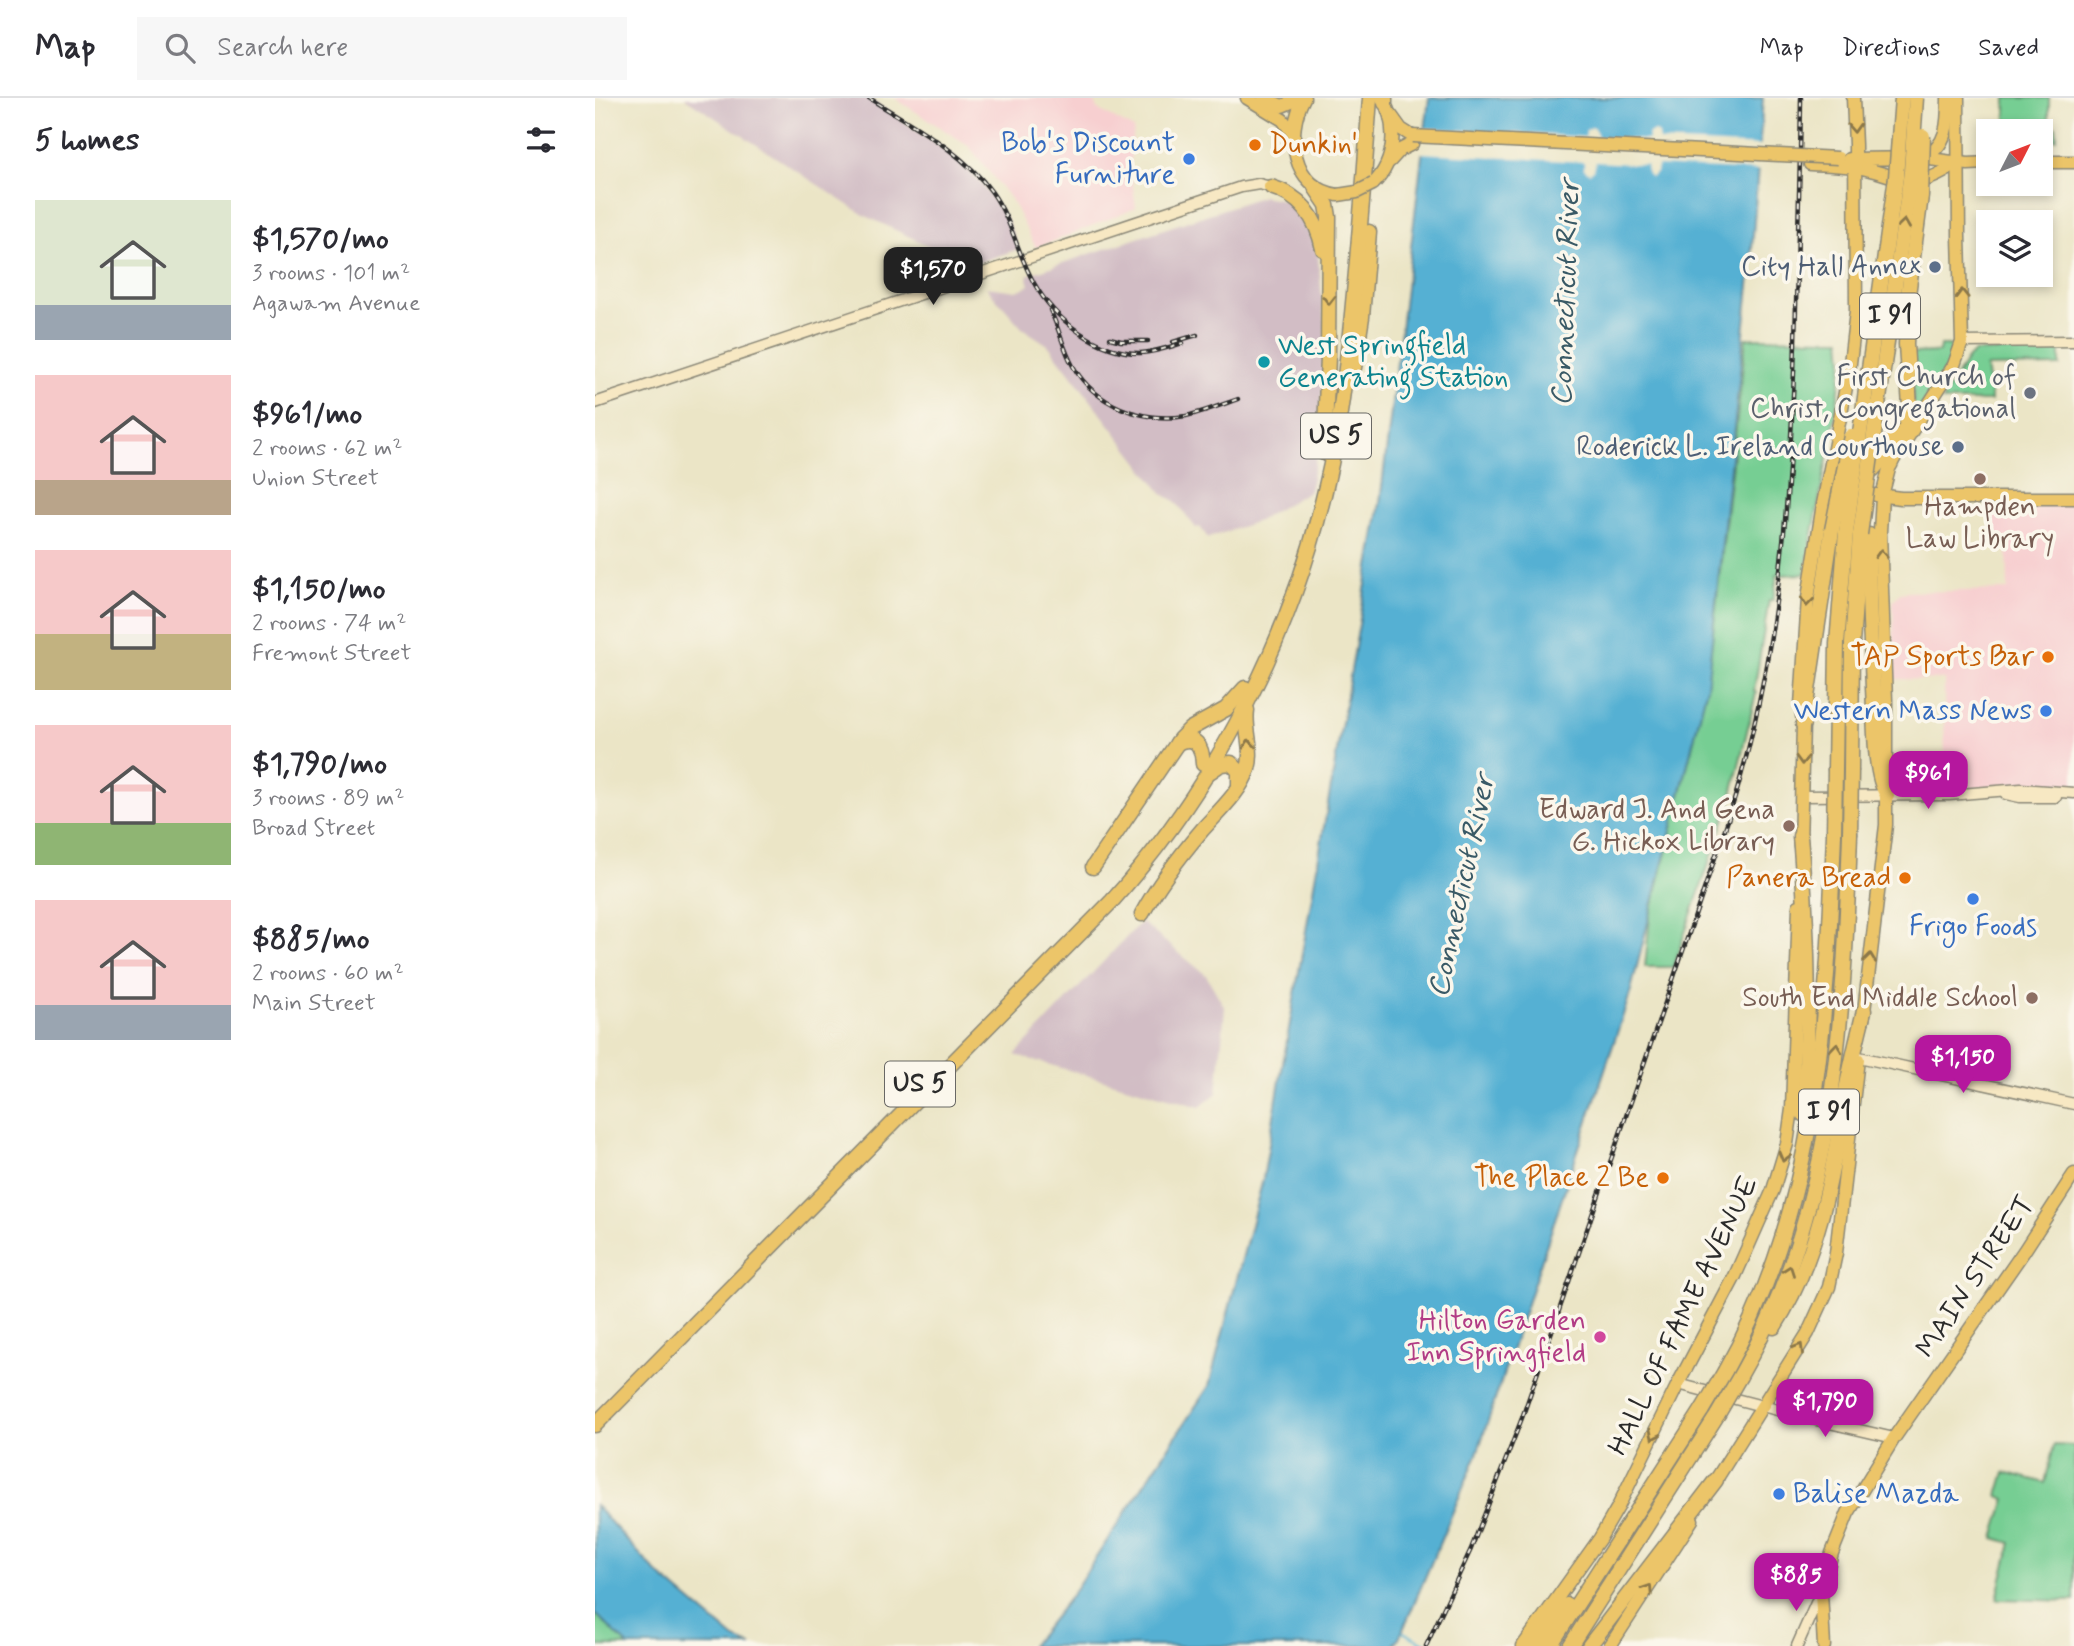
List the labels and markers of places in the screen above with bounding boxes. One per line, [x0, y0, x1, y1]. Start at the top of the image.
place label: Bob's Discount Furniture [1001, 125, 1175, 194]
place label: Dunkin' [1269, 127, 1358, 164]
marker: Dunkin' [1247, 137, 1263, 153]
marker: Bob's Discount Furniture [1181, 151, 1197, 167]
pin: $1,570 [876, 248, 990, 307]
place label: City Hall Annex [1741, 249, 1921, 286]
marker: City Hall Annex [1927, 259, 1943, 275]
place label: West Springfield Generating Station [1278, 328, 1508, 400]
marker: West Springfield Generating Station [1256, 354, 1272, 370]
place label: First Church of Christ, Congregational [1750, 359, 2016, 431]
marker: First Church of Christ, Congregational [2022, 385, 2038, 401]
place label: Roderick L. Ireland Courthouse [1576, 429, 1944, 466]
marker: Roderick L. Ireland Courthouse [1950, 439, 1966, 455]
marker: Hampden Law Library [1972, 471, 1988, 487]
place label: Hampden Law Library [1906, 489, 2054, 558]
place label: TAP Sports Bar [1850, 639, 2035, 676]
marker: TAP Sports Bar [2040, 649, 2056, 665]
place label: Western Mass News [1794, 693, 2032, 730]
marker: Western Mass News [2038, 703, 2054, 719]
pin: $961 [1887, 752, 1969, 811]
place label: Edward J. And Gena G. Hickox Library [1539, 792, 1775, 861]
marker: Edward J. And Gena G. Hickox Library [1781, 818, 1797, 834]
place label: Panera Bread [1726, 860, 1891, 897]
marker: Panera Bread [1897, 870, 1913, 886]
marker: Frigo Foods [1965, 891, 1981, 907]
place label: Frigo Foods [1909, 909, 2037, 948]
place label: South End Middle School [1742, 980, 2018, 1017]
marker: South End Middle School [2024, 990, 2040, 1006]
pin: $1,150 [1906, 1035, 2020, 1095]
place label: The Place 2 Be [1474, 1160, 1649, 1197]
marker: The Place 2 Be [1655, 1170, 1671, 1186]
place label: Hilton Garden Inn Springfield [1406, 1303, 1586, 1372]
marker: Hilton Garden Inn Springfield [1592, 1329, 1608, 1345]
pin: $1,790 [1768, 1380, 1882, 1439]
place label: Balise Mazda [1793, 1476, 1959, 1513]
marker: Balise Mazda [1771, 1486, 1787, 1502]
pin: $885 [1755, 1554, 1837, 1613]

